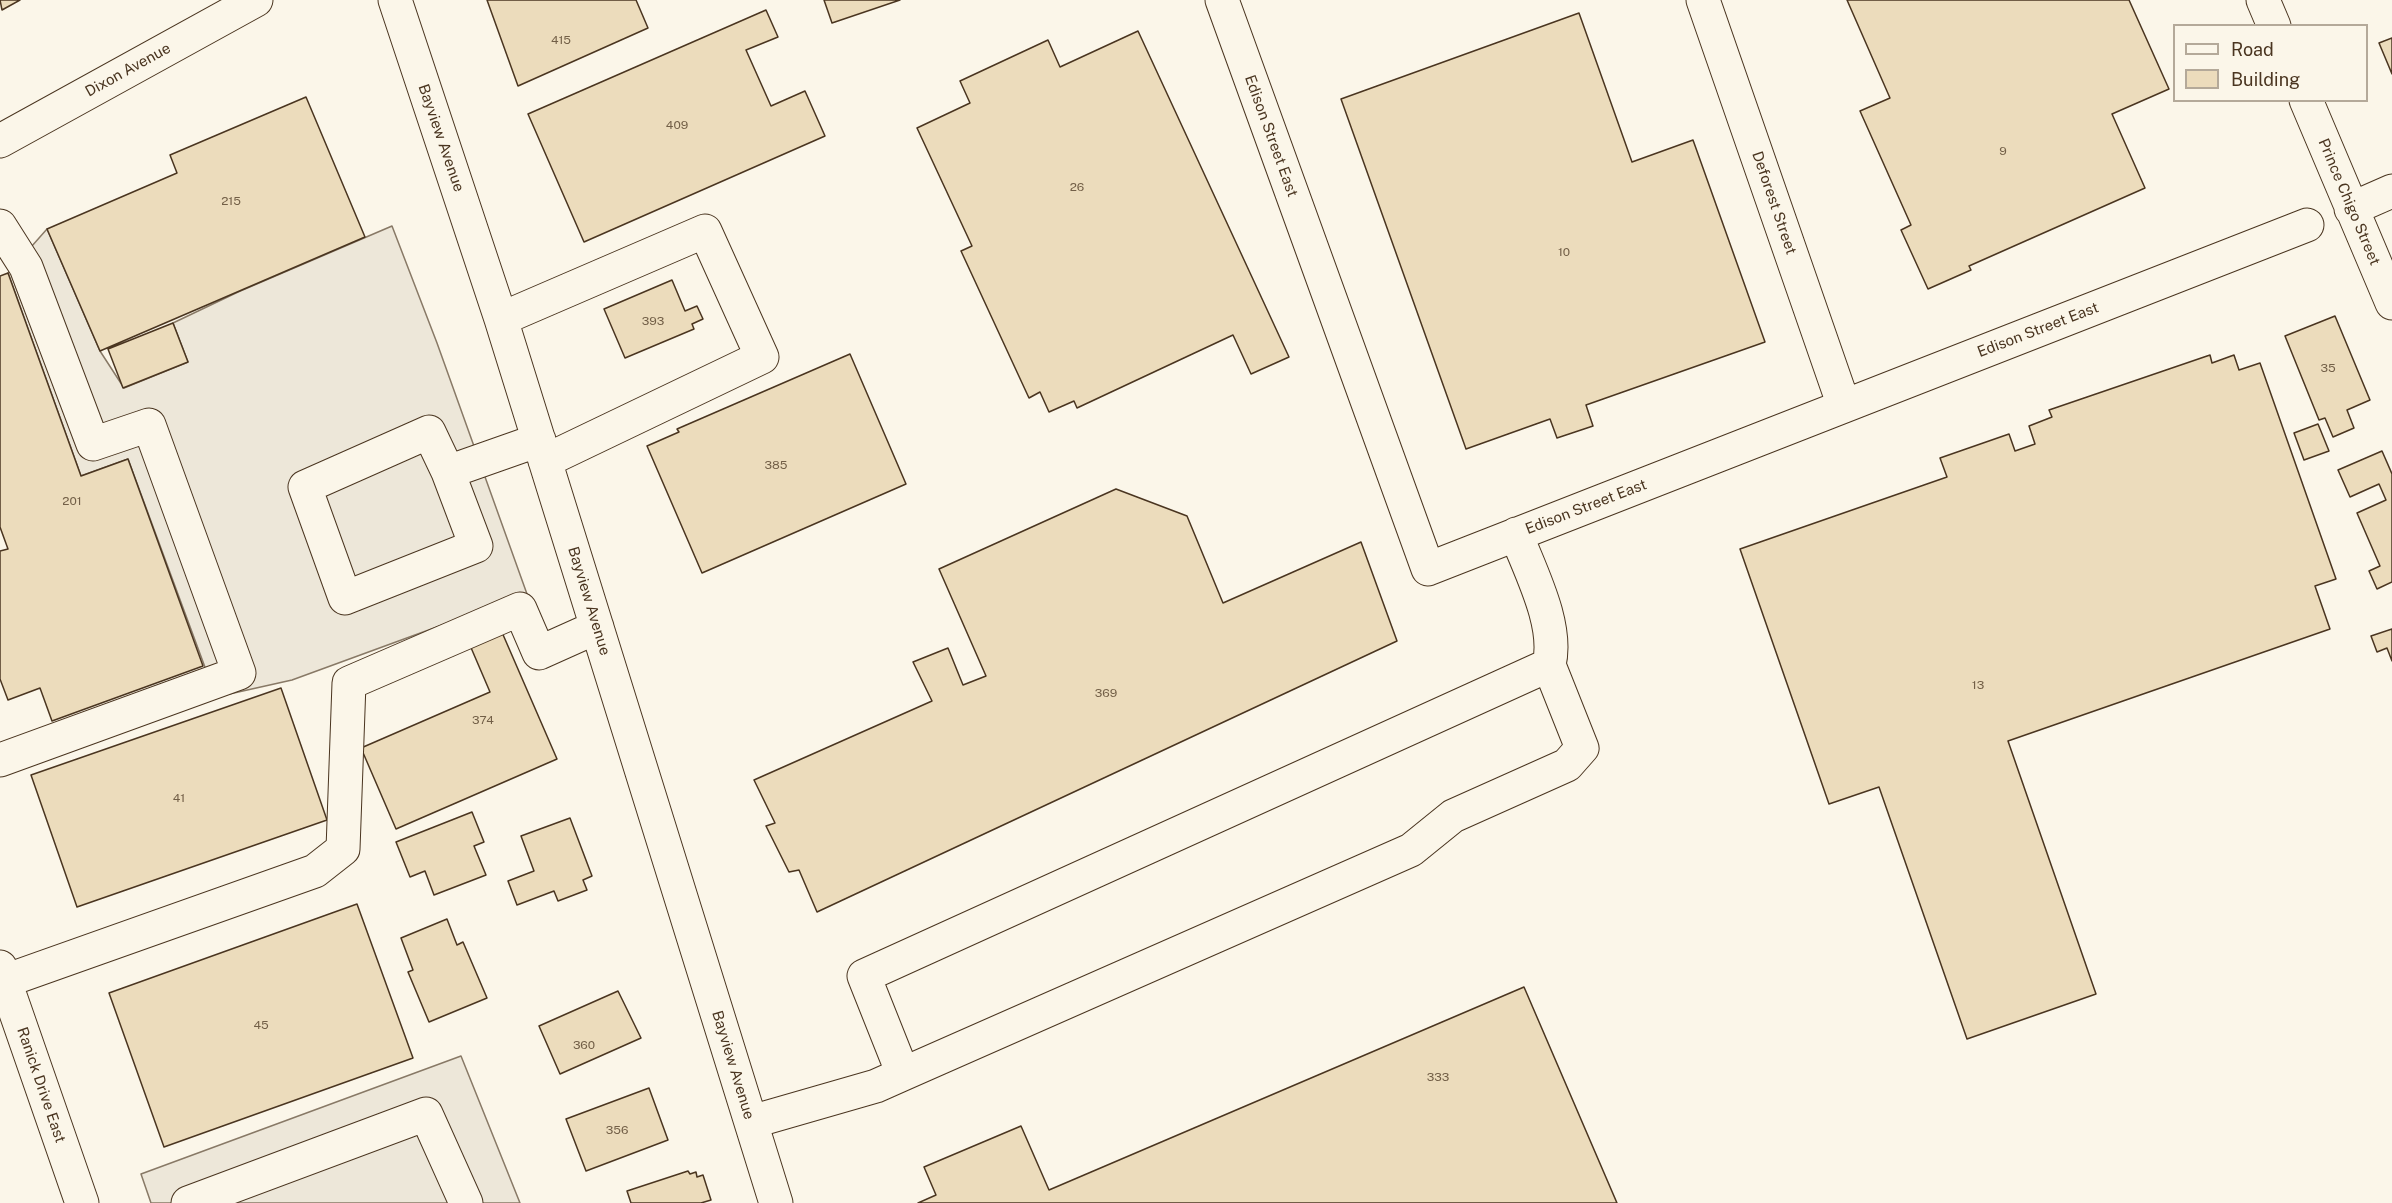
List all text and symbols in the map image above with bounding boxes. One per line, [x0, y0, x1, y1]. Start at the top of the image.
legend [2173, 24, 2368, 102]
house number: 415 [551, 33, 571, 47]
street label: Dixon Avenue [82, 39, 174, 101]
text: Road [2231, 39, 2274, 60]
text: Building [2231, 69, 2300, 90]
street label: Edison Street East [1241, 73, 1301, 199]
street label: Bayview Avenue [414, 82, 468, 194]
house number: 409 [666, 118, 688, 132]
street label: Prince Chigo Street [2314, 136, 2384, 268]
house number: 9 [1999, 144, 2007, 158]
street label: Deforest Street [1748, 149, 1800, 257]
house number: 26 [1070, 180, 1084, 194]
house number: 215 [221, 194, 241, 208]
house number: 10 [1558, 245, 1570, 259]
street label: Edison Street East [1975, 299, 2101, 361]
house number: 393 [642, 314, 664, 328]
house number: 35 [2320, 361, 2336, 375]
house number: 385 [765, 458, 787, 472]
street label: Edison Street East [1523, 476, 1649, 538]
house number: 201 [62, 494, 82, 508]
street label: Bayview Avenue [564, 544, 614, 658]
house number: 13 [1972, 678, 1984, 692]
house number: 369 [1095, 686, 1117, 700]
house number: 374 [472, 713, 494, 727]
house number: 41 [173, 791, 185, 805]
street label: Bayview Avenue [708, 1008, 758, 1122]
house number: 45 [253, 1018, 269, 1032]
street label: Ranick Drive East [13, 1025, 69, 1145]
house number: 360 [573, 1038, 595, 1052]
house number: 333 [1427, 1070, 1449, 1084]
house number: 356 [606, 1123, 628, 1137]

